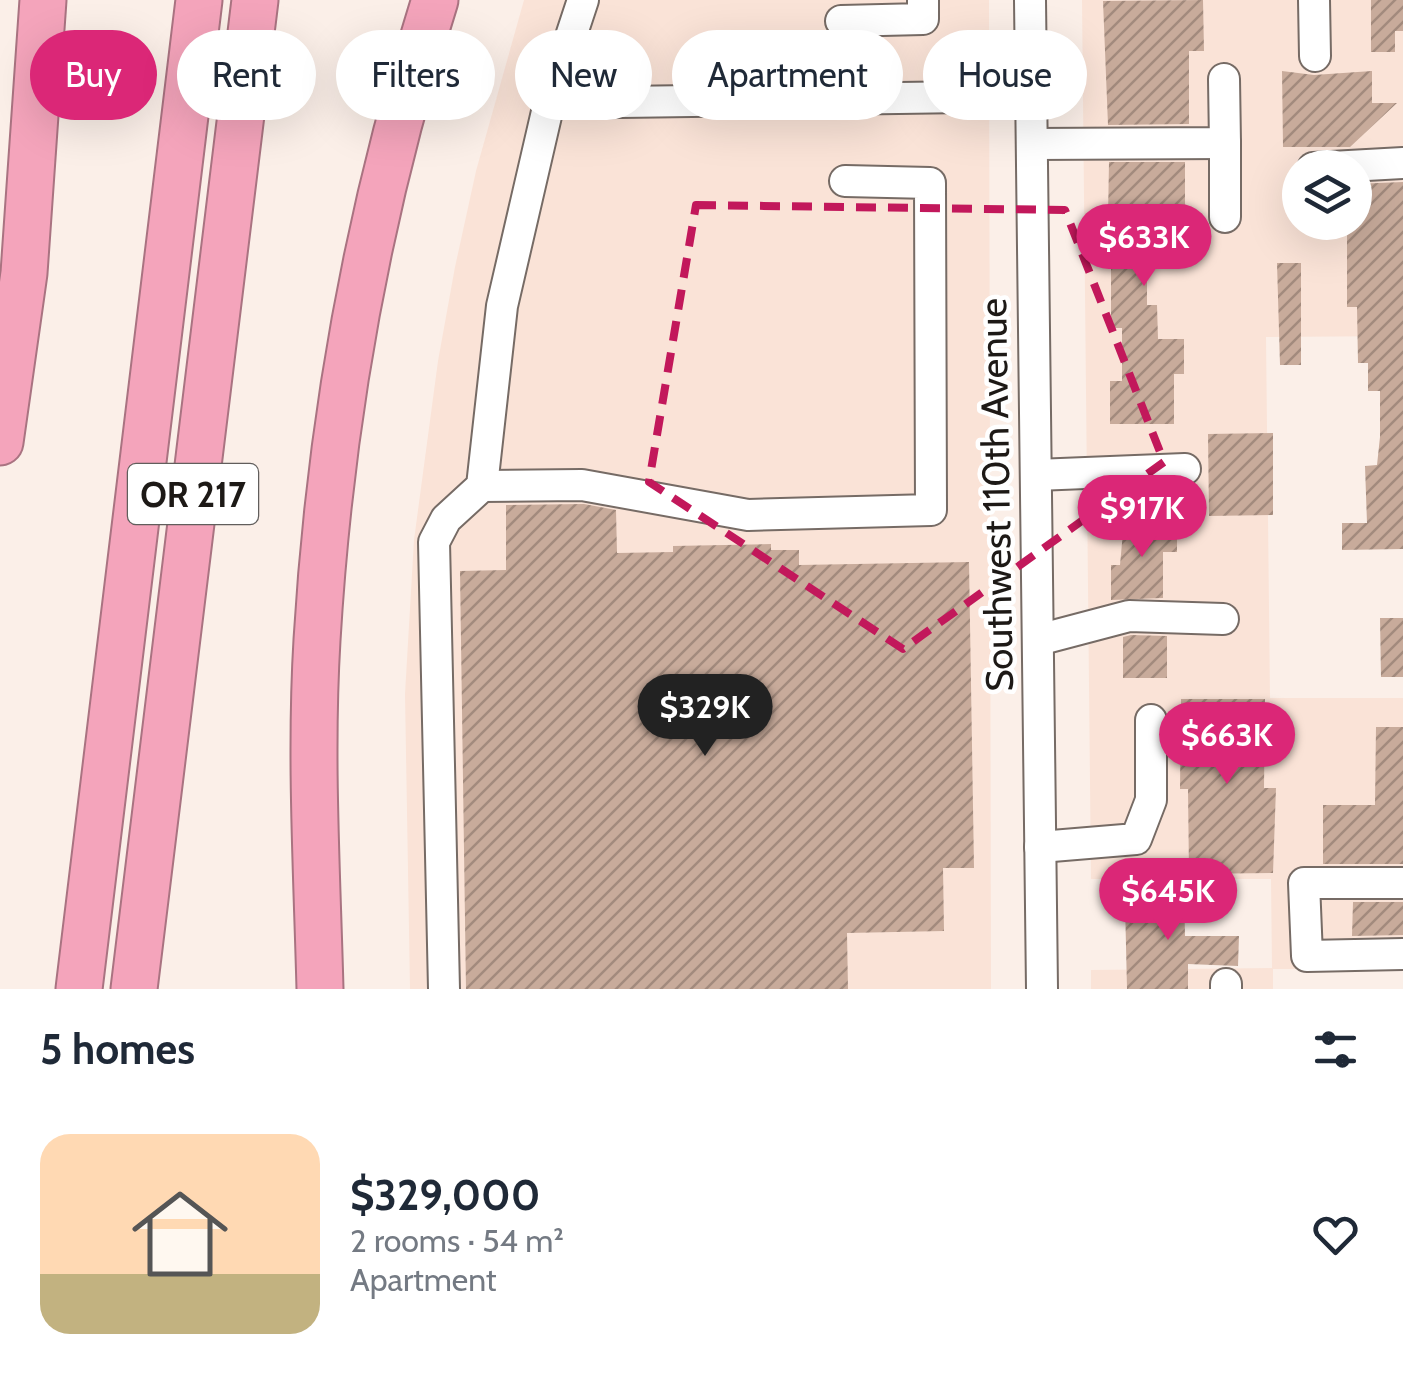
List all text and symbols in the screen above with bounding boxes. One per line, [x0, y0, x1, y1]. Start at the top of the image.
chip: Buy [30, 30, 157, 120]
chip: Rent [177, 30, 316, 120]
chip: Filters [336, 30, 495, 120]
chip: New [515, 30, 652, 120]
chip: Apartment [672, 30, 903, 120]
chip: House [923, 30, 1087, 120]
map controls [1282, 150, 1372, 240]
button: layers [1282, 150, 1372, 240]
pin: $633K [1074, 204, 1214, 289]
text: $633K [1098, 217, 1190, 256]
street label: Southwest 110th Avenue [969, 298, 1023, 692]
road number: OR 217 [128, 464, 258, 524]
pin: $917K [1072, 475, 1212, 560]
text: $917K [1100, 488, 1184, 527]
pin: $329K [635, 674, 775, 759]
text: $329K [660, 687, 750, 726]
pin: $663K [1157, 702, 1297, 787]
text: $663K [1181, 715, 1273, 754]
pin: $645K [1098, 858, 1238, 943]
text: $645K [1121, 871, 1215, 910]
icon: filters [1308, 1022, 1363, 1077]
text: 5 homes [40, 1023, 195, 1075]
text: $329,000 [350, 1169, 540, 1221]
icon: home [120, 1174, 240, 1294]
icon: heart [1308, 1207, 1363, 1262]
text: 2 rooms · 54 m² [350, 1221, 564, 1260]
text: Apartment [350, 1260, 497, 1299]

